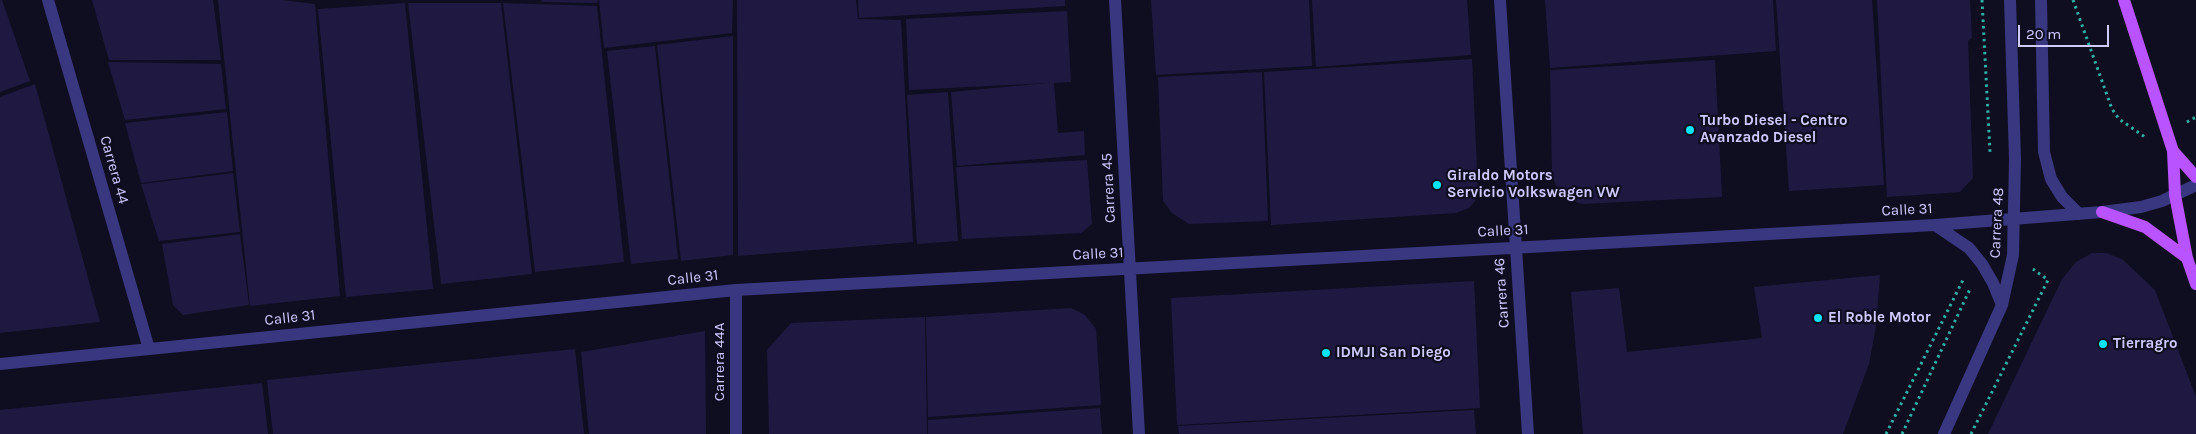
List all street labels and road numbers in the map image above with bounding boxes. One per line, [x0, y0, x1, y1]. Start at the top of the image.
street label: Carrera 44 [96, 134, 132, 206]
street label: Carrera 45 [1098, 153, 1120, 223]
street label: Carrera 48 [1986, 187, 2008, 259]
street label: Calle 31 [1881, 200, 1933, 220]
street label: Calle 31 [1477, 221, 1529, 241]
street label: Calle 31 [1072, 244, 1124, 264]
street label: Carrera 46 [1491, 257, 1513, 329]
street label: Calle 31 [667, 266, 719, 290]
street label: Calle 31 [264, 306, 316, 330]
street label: Carrera 44A [711, 323, 729, 401]

